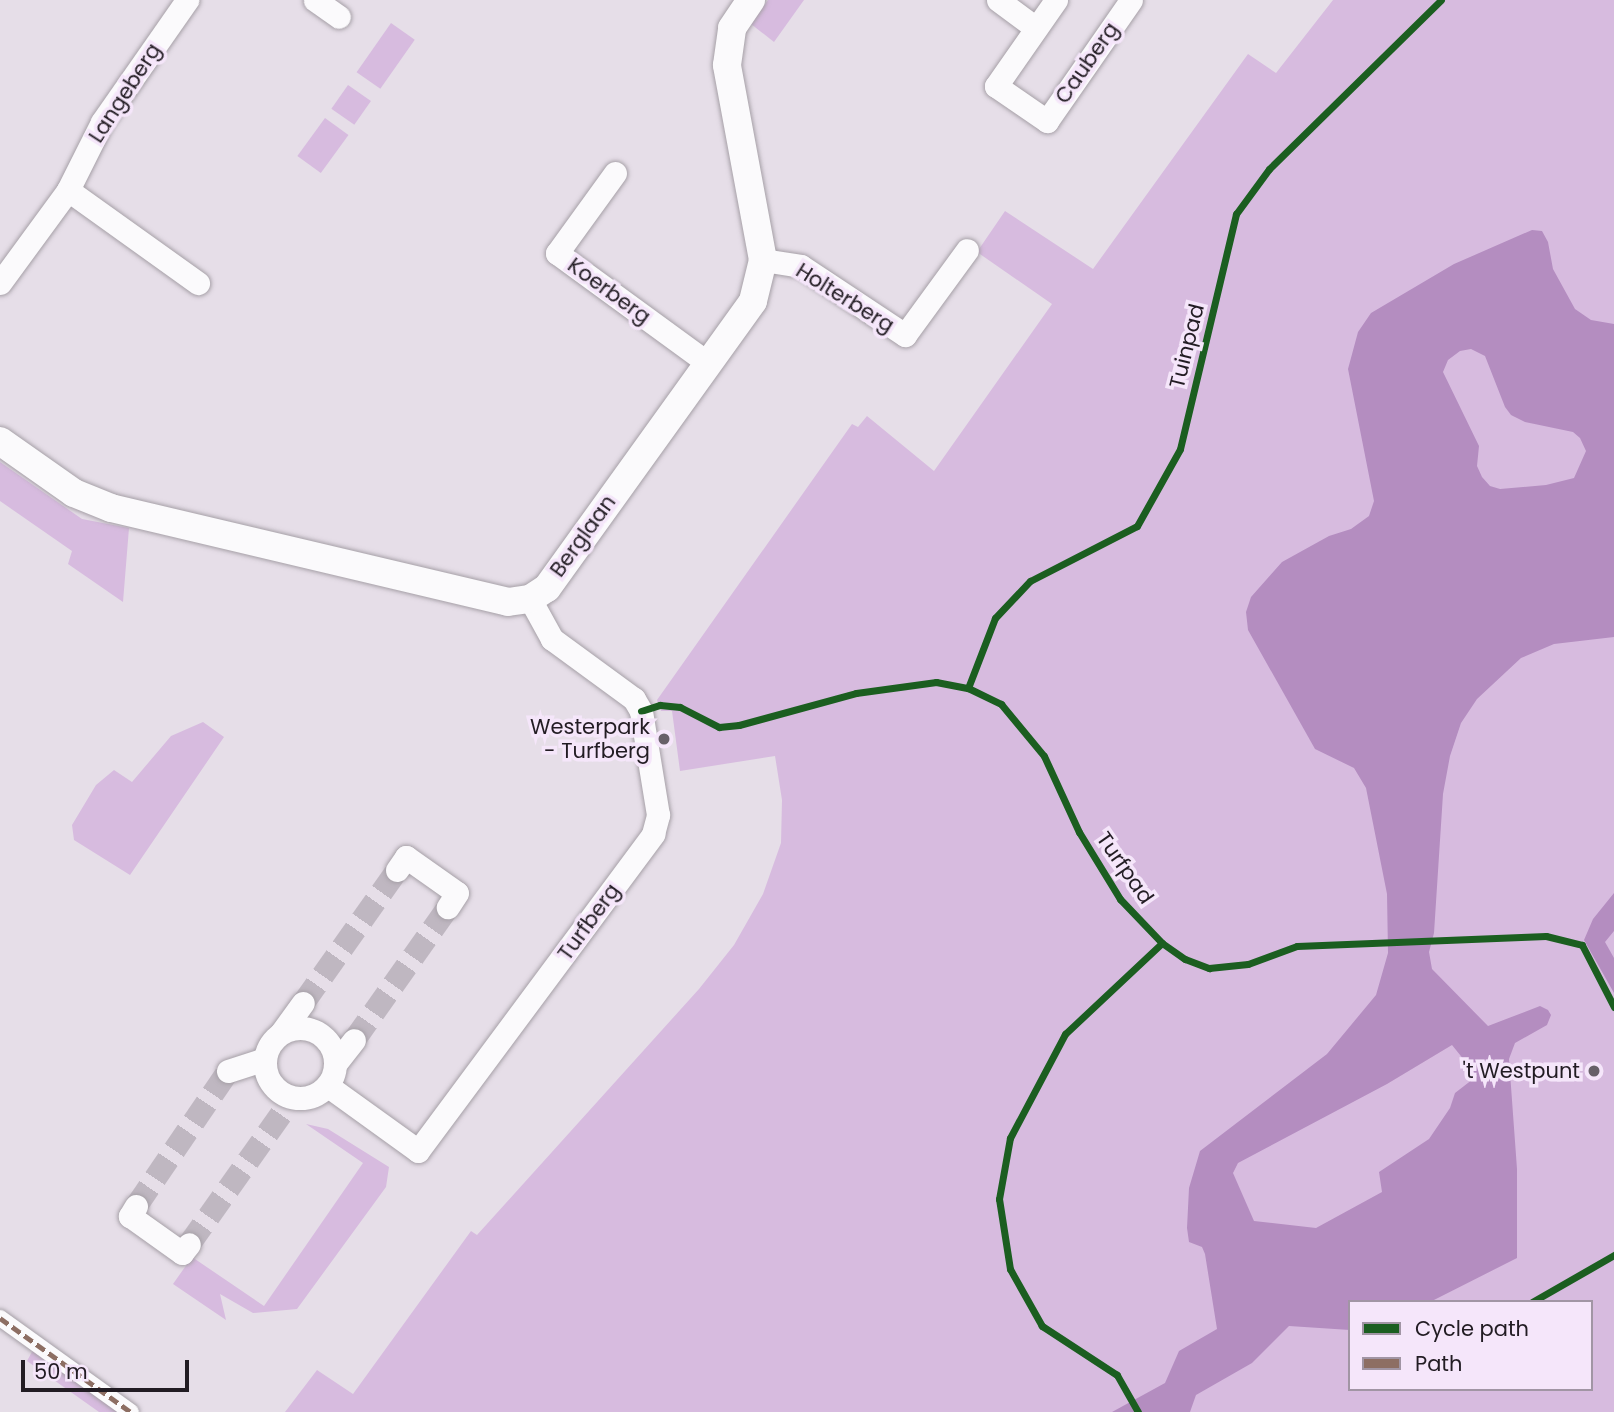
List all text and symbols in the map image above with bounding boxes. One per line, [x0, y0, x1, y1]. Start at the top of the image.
street label: Cauberg [1050, 18, 1124, 108]
street label: Langeberg [84, 39, 166, 147]
street label: Koerberg [563, 253, 655, 329]
street label: Holterberg [791, 258, 899, 338]
street label: Tuinpad [1164, 301, 1210, 391]
street label: Berglaan [545, 490, 621, 582]
place label: Westerpark - Turfberg [530, 714, 650, 764]
marker: Westerpark - Turfberg [656, 731, 672, 747]
street label: Turfpad [1091, 827, 1159, 909]
street label: Turfberg [553, 879, 625, 965]
place label: 't Westpunt [1463, 1058, 1580, 1084]
marker: 't Westpunt [1586, 1063, 1602, 1079]
legend [1348, 1300, 1593, 1391]
text: Cycle path [1415, 1314, 1529, 1343]
scale bar [24, 1346, 192, 1390]
text: Path [1415, 1349, 1462, 1378]
text: 50 m [34, 1357, 88, 1386]

